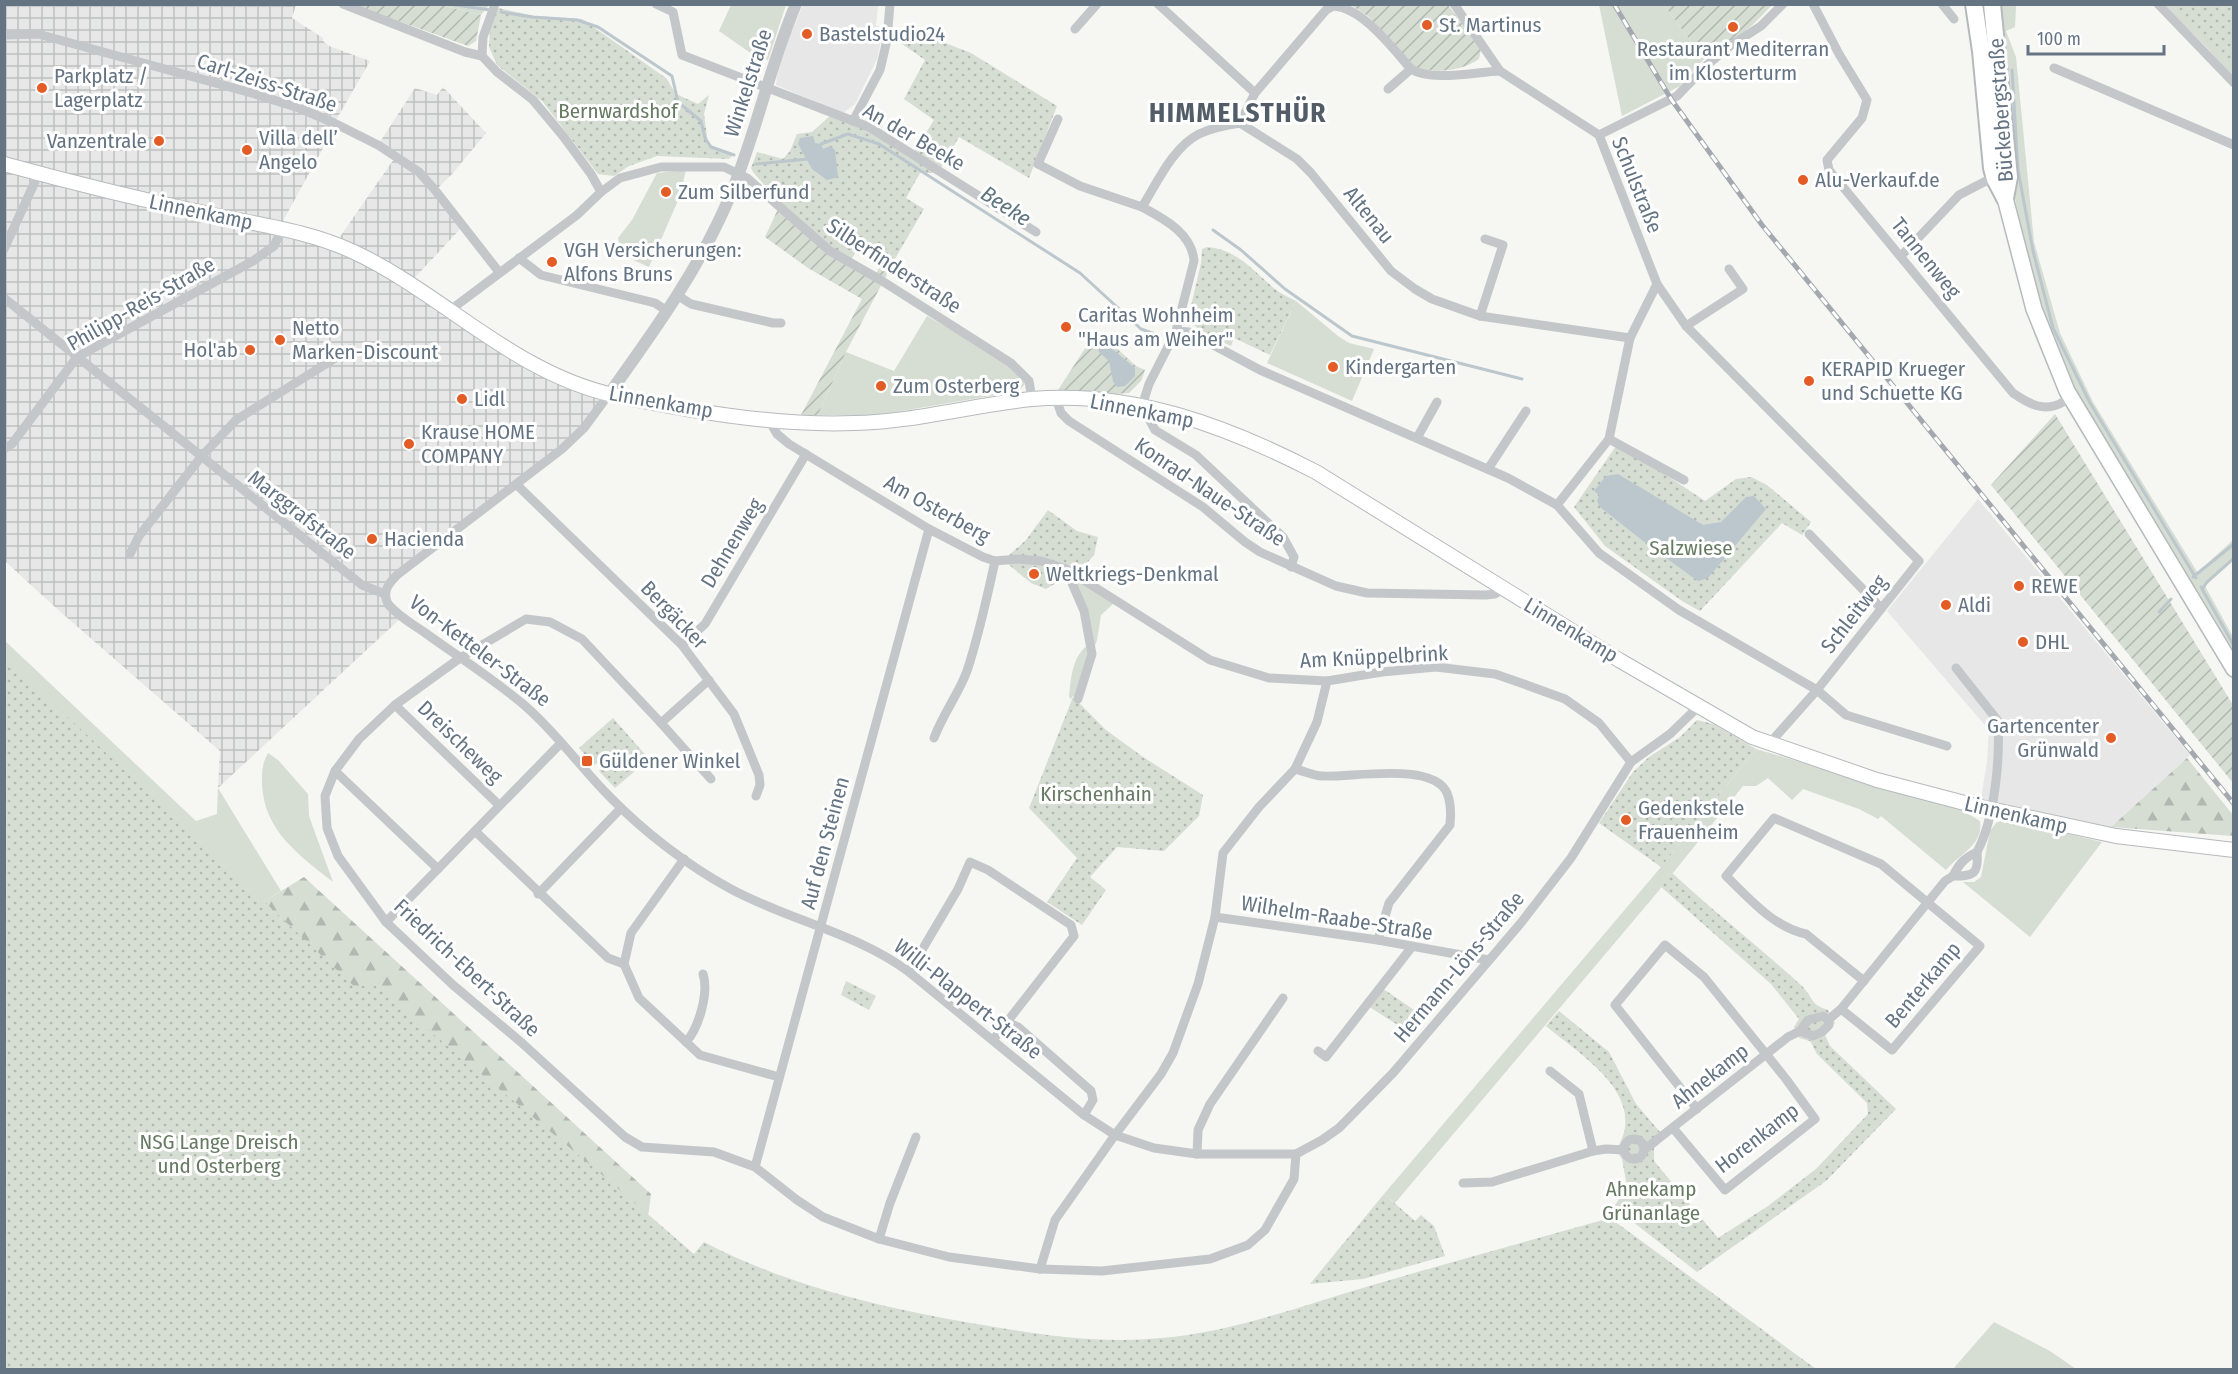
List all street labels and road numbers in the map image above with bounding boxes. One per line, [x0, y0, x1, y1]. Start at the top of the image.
street label: Winkelstraße [718, 26, 778, 140]
street label: Bückebergstraße [1983, 37, 2019, 183]
street label: Carl-Zeiss-Straße [194, 48, 340, 118]
street label: An der Beeke [859, 97, 969, 177]
street label: Schulstraße [1606, 133, 1668, 237]
street label: Altenau [1338, 181, 1400, 249]
street label: Linnenkamp [147, 188, 255, 236]
street label: Tannenweg [1886, 212, 1967, 304]
street label: Silberfinderstraße [822, 213, 966, 319]
street label: Philipp-Reis-Straße [63, 251, 219, 357]
street label: Linnenkamp [607, 380, 715, 424]
street label: Linnenkamp [1088, 388, 1196, 434]
street label: Konrad-Naue-Straße [1130, 432, 1290, 552]
street label: Marggrafstraße [243, 465, 361, 565]
street label: Am Osterberg [880, 469, 995, 549]
street label: Dehnenweg [695, 493, 769, 593]
street label: Schleitweg [1815, 569, 1893, 658]
street label: Bergäcker [635, 575, 713, 655]
street label: Von-Ketteler-Straße [404, 589, 556, 713]
street label: Linnenkamp [1519, 592, 1623, 668]
street label: Am Knüppelbrink [1299, 640, 1449, 674]
street label: Dreischeweg [412, 695, 508, 789]
street label: Auf den Steinen [795, 774, 855, 912]
street label: Linnenkamp [1962, 790, 2070, 840]
street label: Hermann-Löns-Straße [1388, 886, 1530, 1048]
street label: Wilhelm-Raabe-Straße [1239, 890, 1435, 946]
street label: Friedrich-Ebert-Straße [388, 893, 546, 1043]
street label: Willi-Plappert-Straße [889, 933, 1047, 1065]
street label: Benterkamp [1880, 937, 1966, 1033]
street label: Ahnekamp [1666, 1038, 1754, 1114]
street label: Horenkamp [1710, 1097, 1804, 1179]

